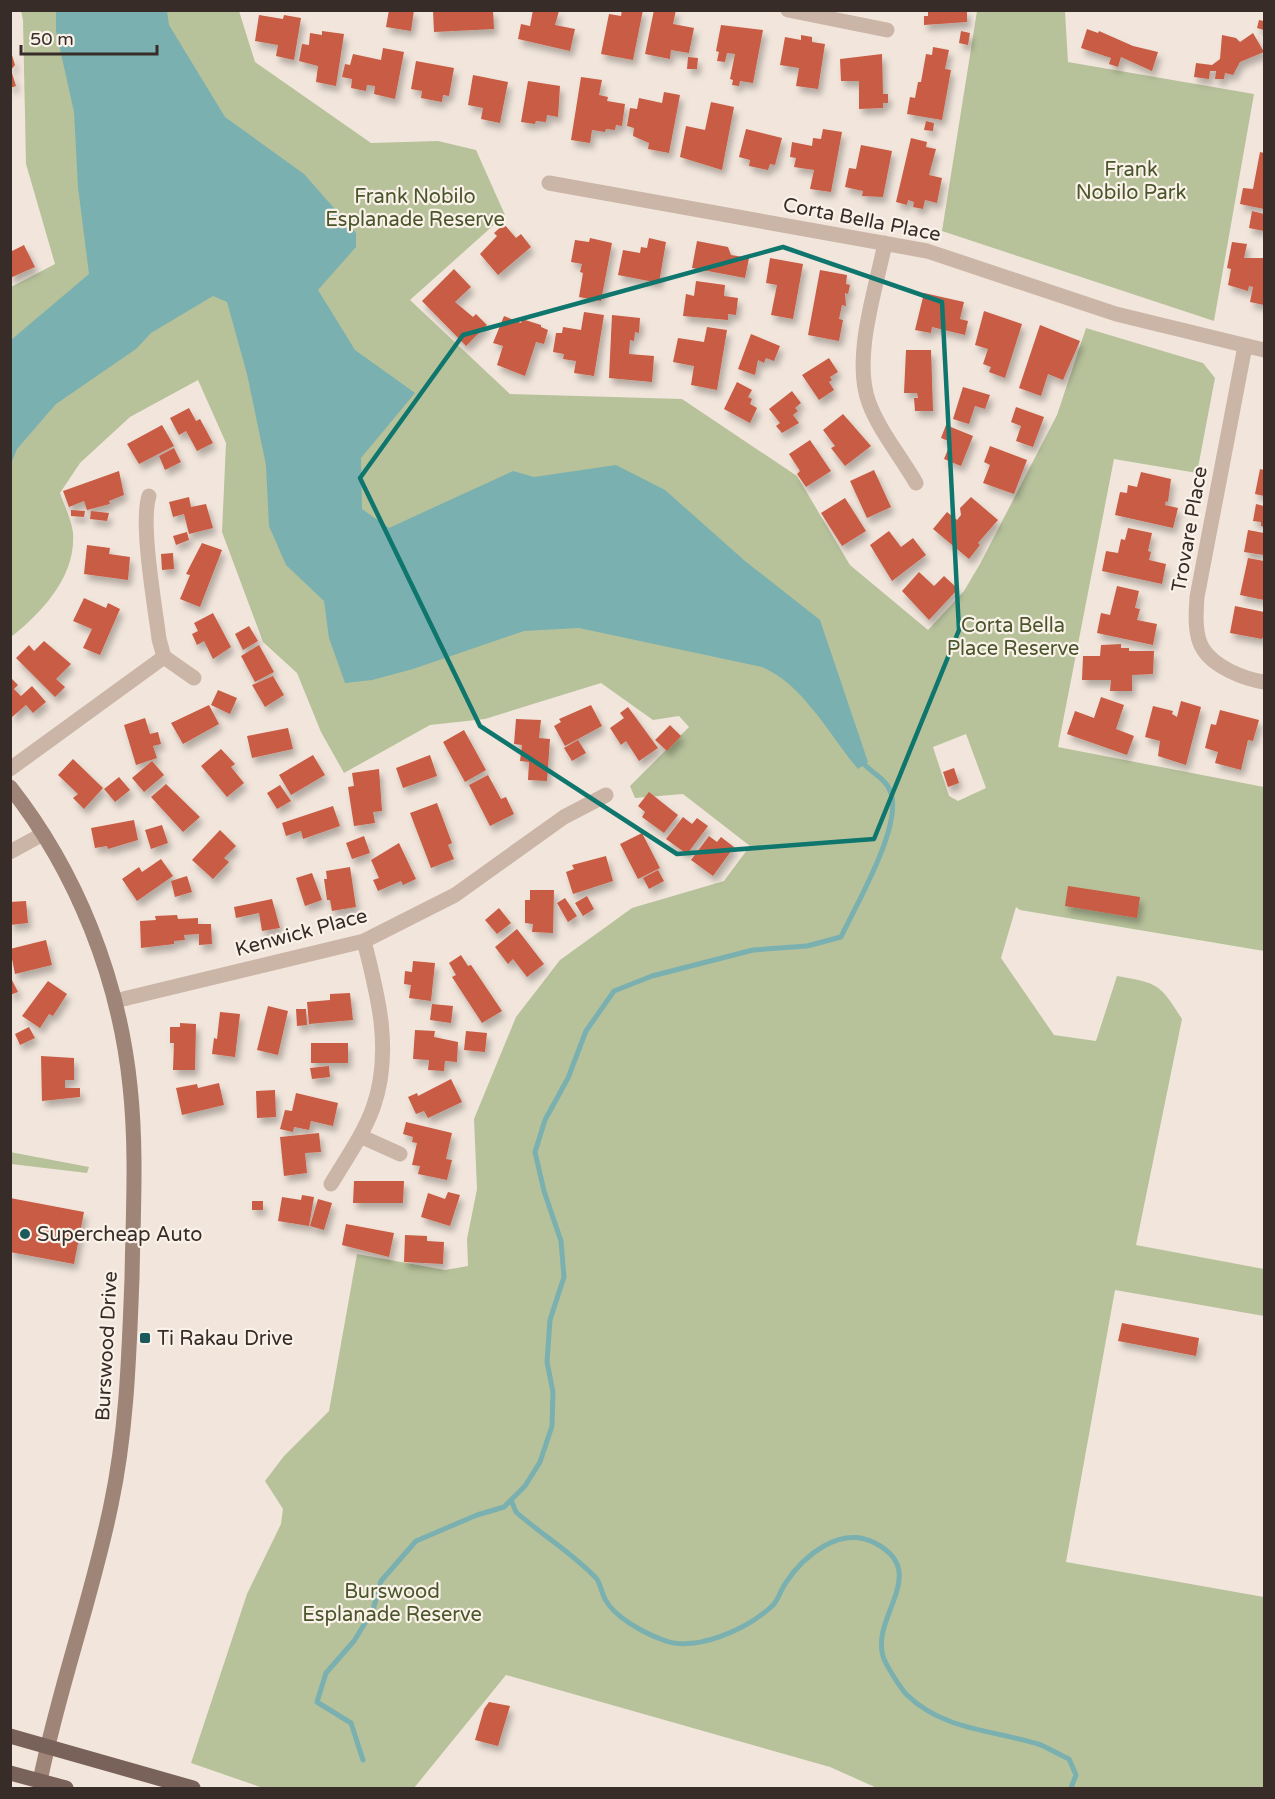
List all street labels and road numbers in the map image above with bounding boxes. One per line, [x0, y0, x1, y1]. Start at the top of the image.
street label: Corta Bella Place [781, 193, 943, 247]
street label: Trovare Place [1167, 464, 1213, 594]
street label: Kenwick Place [233, 904, 370, 962]
street label: Burswood Drive [91, 1270, 123, 1422]

